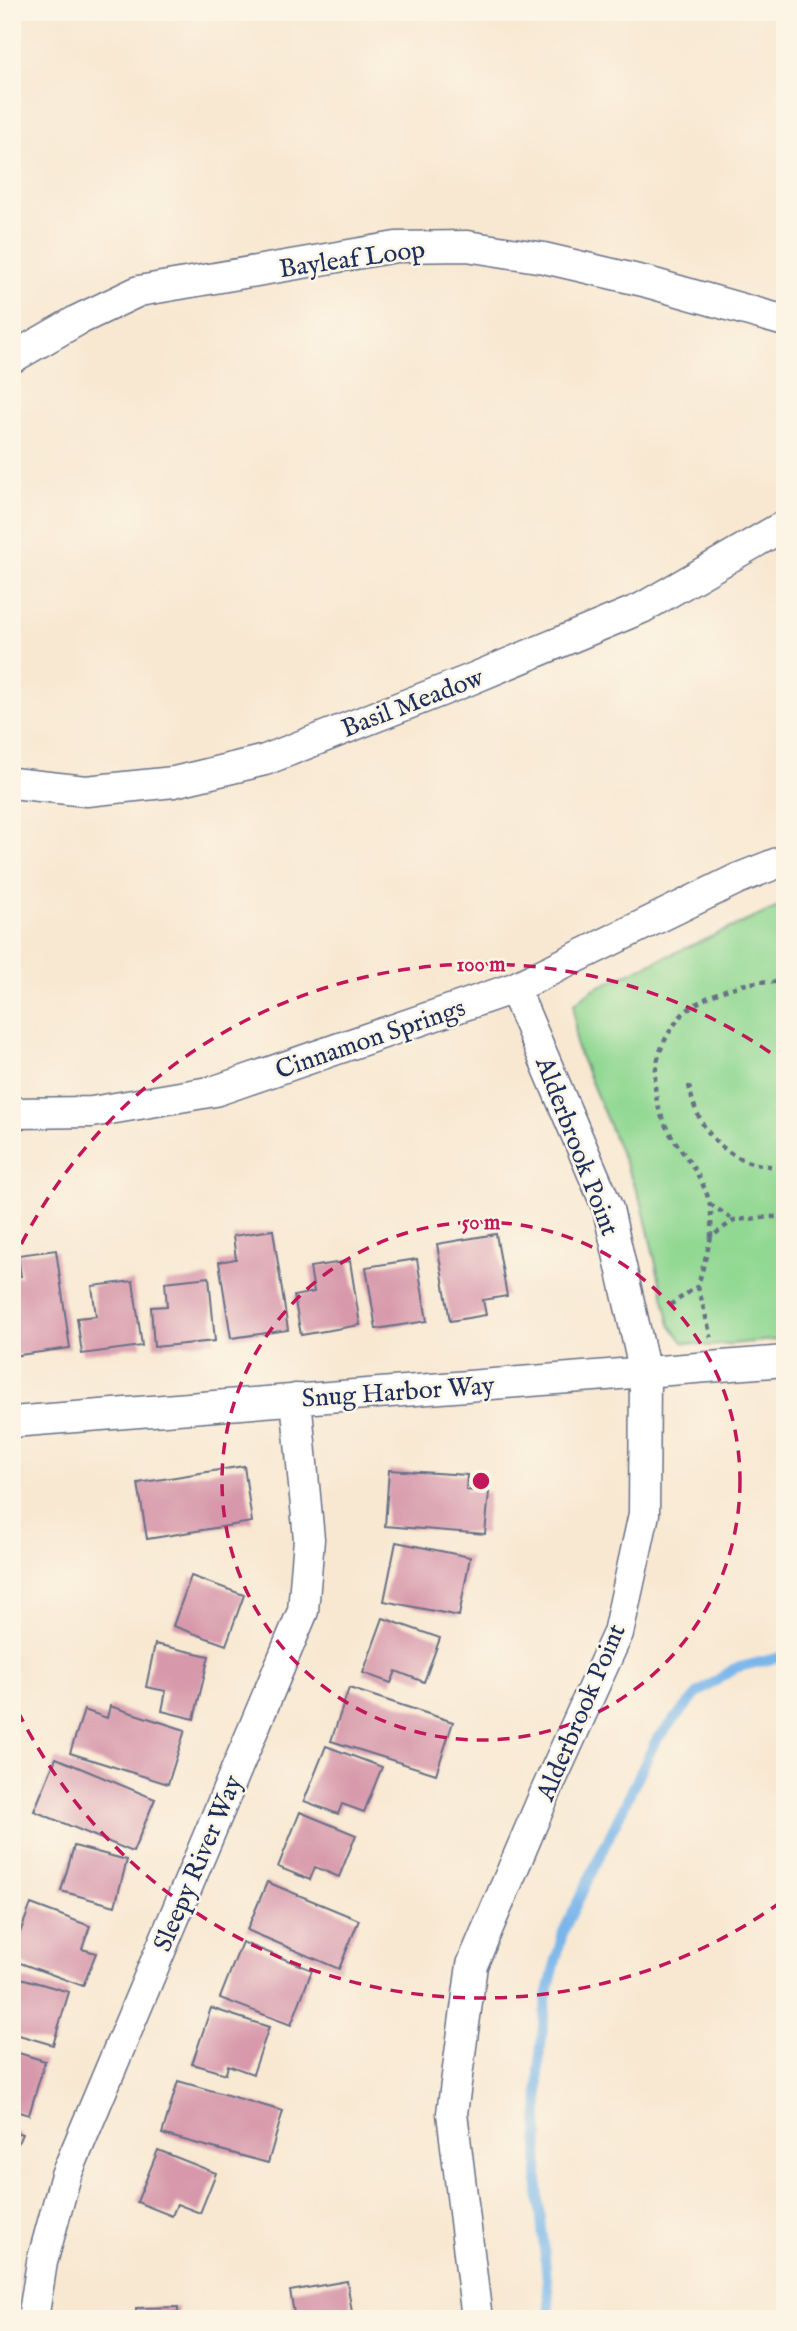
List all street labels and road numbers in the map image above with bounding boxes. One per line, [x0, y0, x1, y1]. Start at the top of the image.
street label: Bayleaf Loop [277, 233, 427, 286]
street label: Basil Meadow [337, 661, 489, 746]
street label: Cinnamon Springs [271, 991, 470, 1087]
street label: Alderbrook Point [527, 1052, 626, 1241]
street label: Snug Harbor Way [300, 1369, 496, 1416]
street label: Alderbrook Point [529, 1619, 633, 1807]
street label: Sleepy River Way [146, 1770, 250, 1957]

